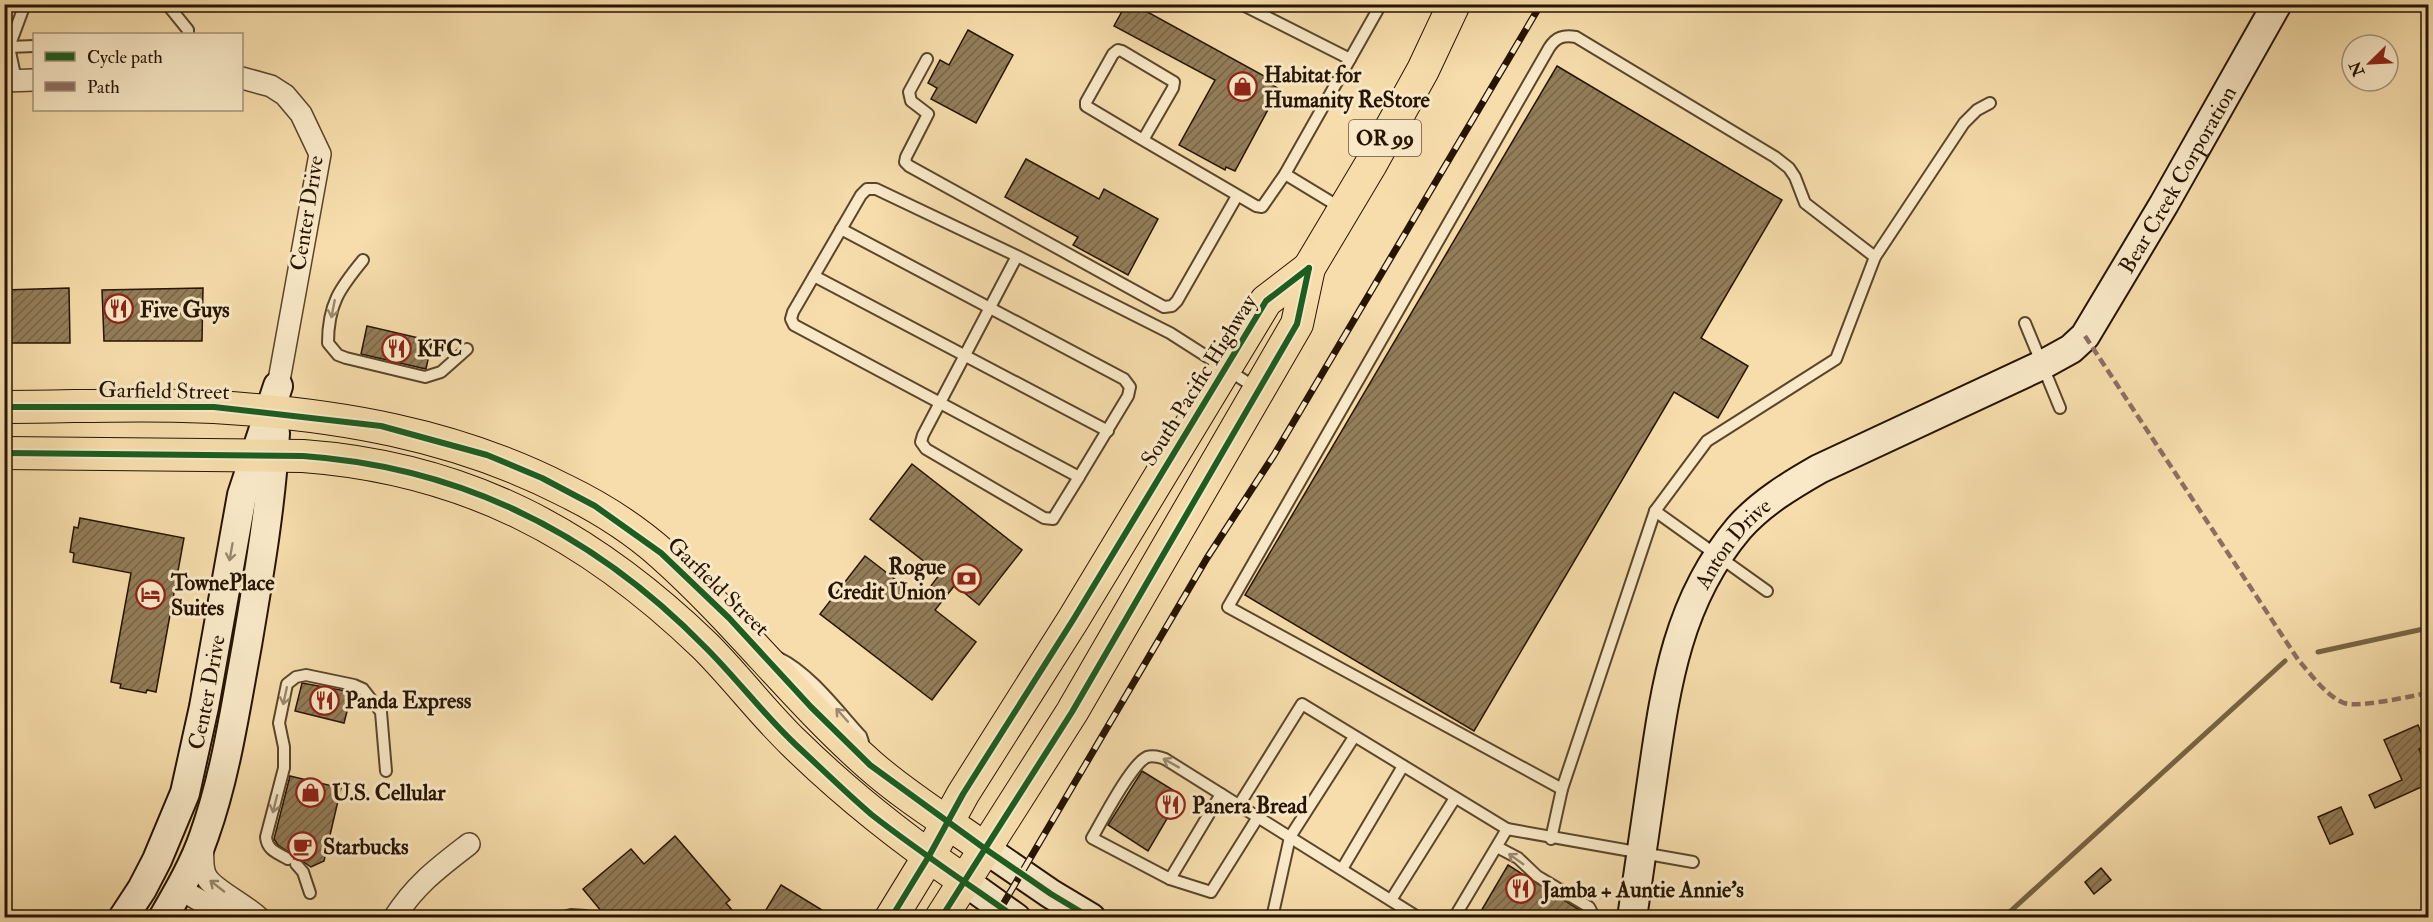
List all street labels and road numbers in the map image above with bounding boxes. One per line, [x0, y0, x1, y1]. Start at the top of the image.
street label: Bear Creek Corporation [2113, 81, 2243, 279]
road number: OR 99 [1349, 120, 1421, 156]
street label: Center Drive [284, 154, 330, 273]
street label: South Pacific Highway [1135, 289, 1263, 472]
street label: Garfield Street [98, 376, 230, 406]
street label: Anton Drive [1688, 492, 1777, 595]
street label: Garfield Street [661, 531, 775, 642]
street label: Center Drive [182, 633, 232, 752]

